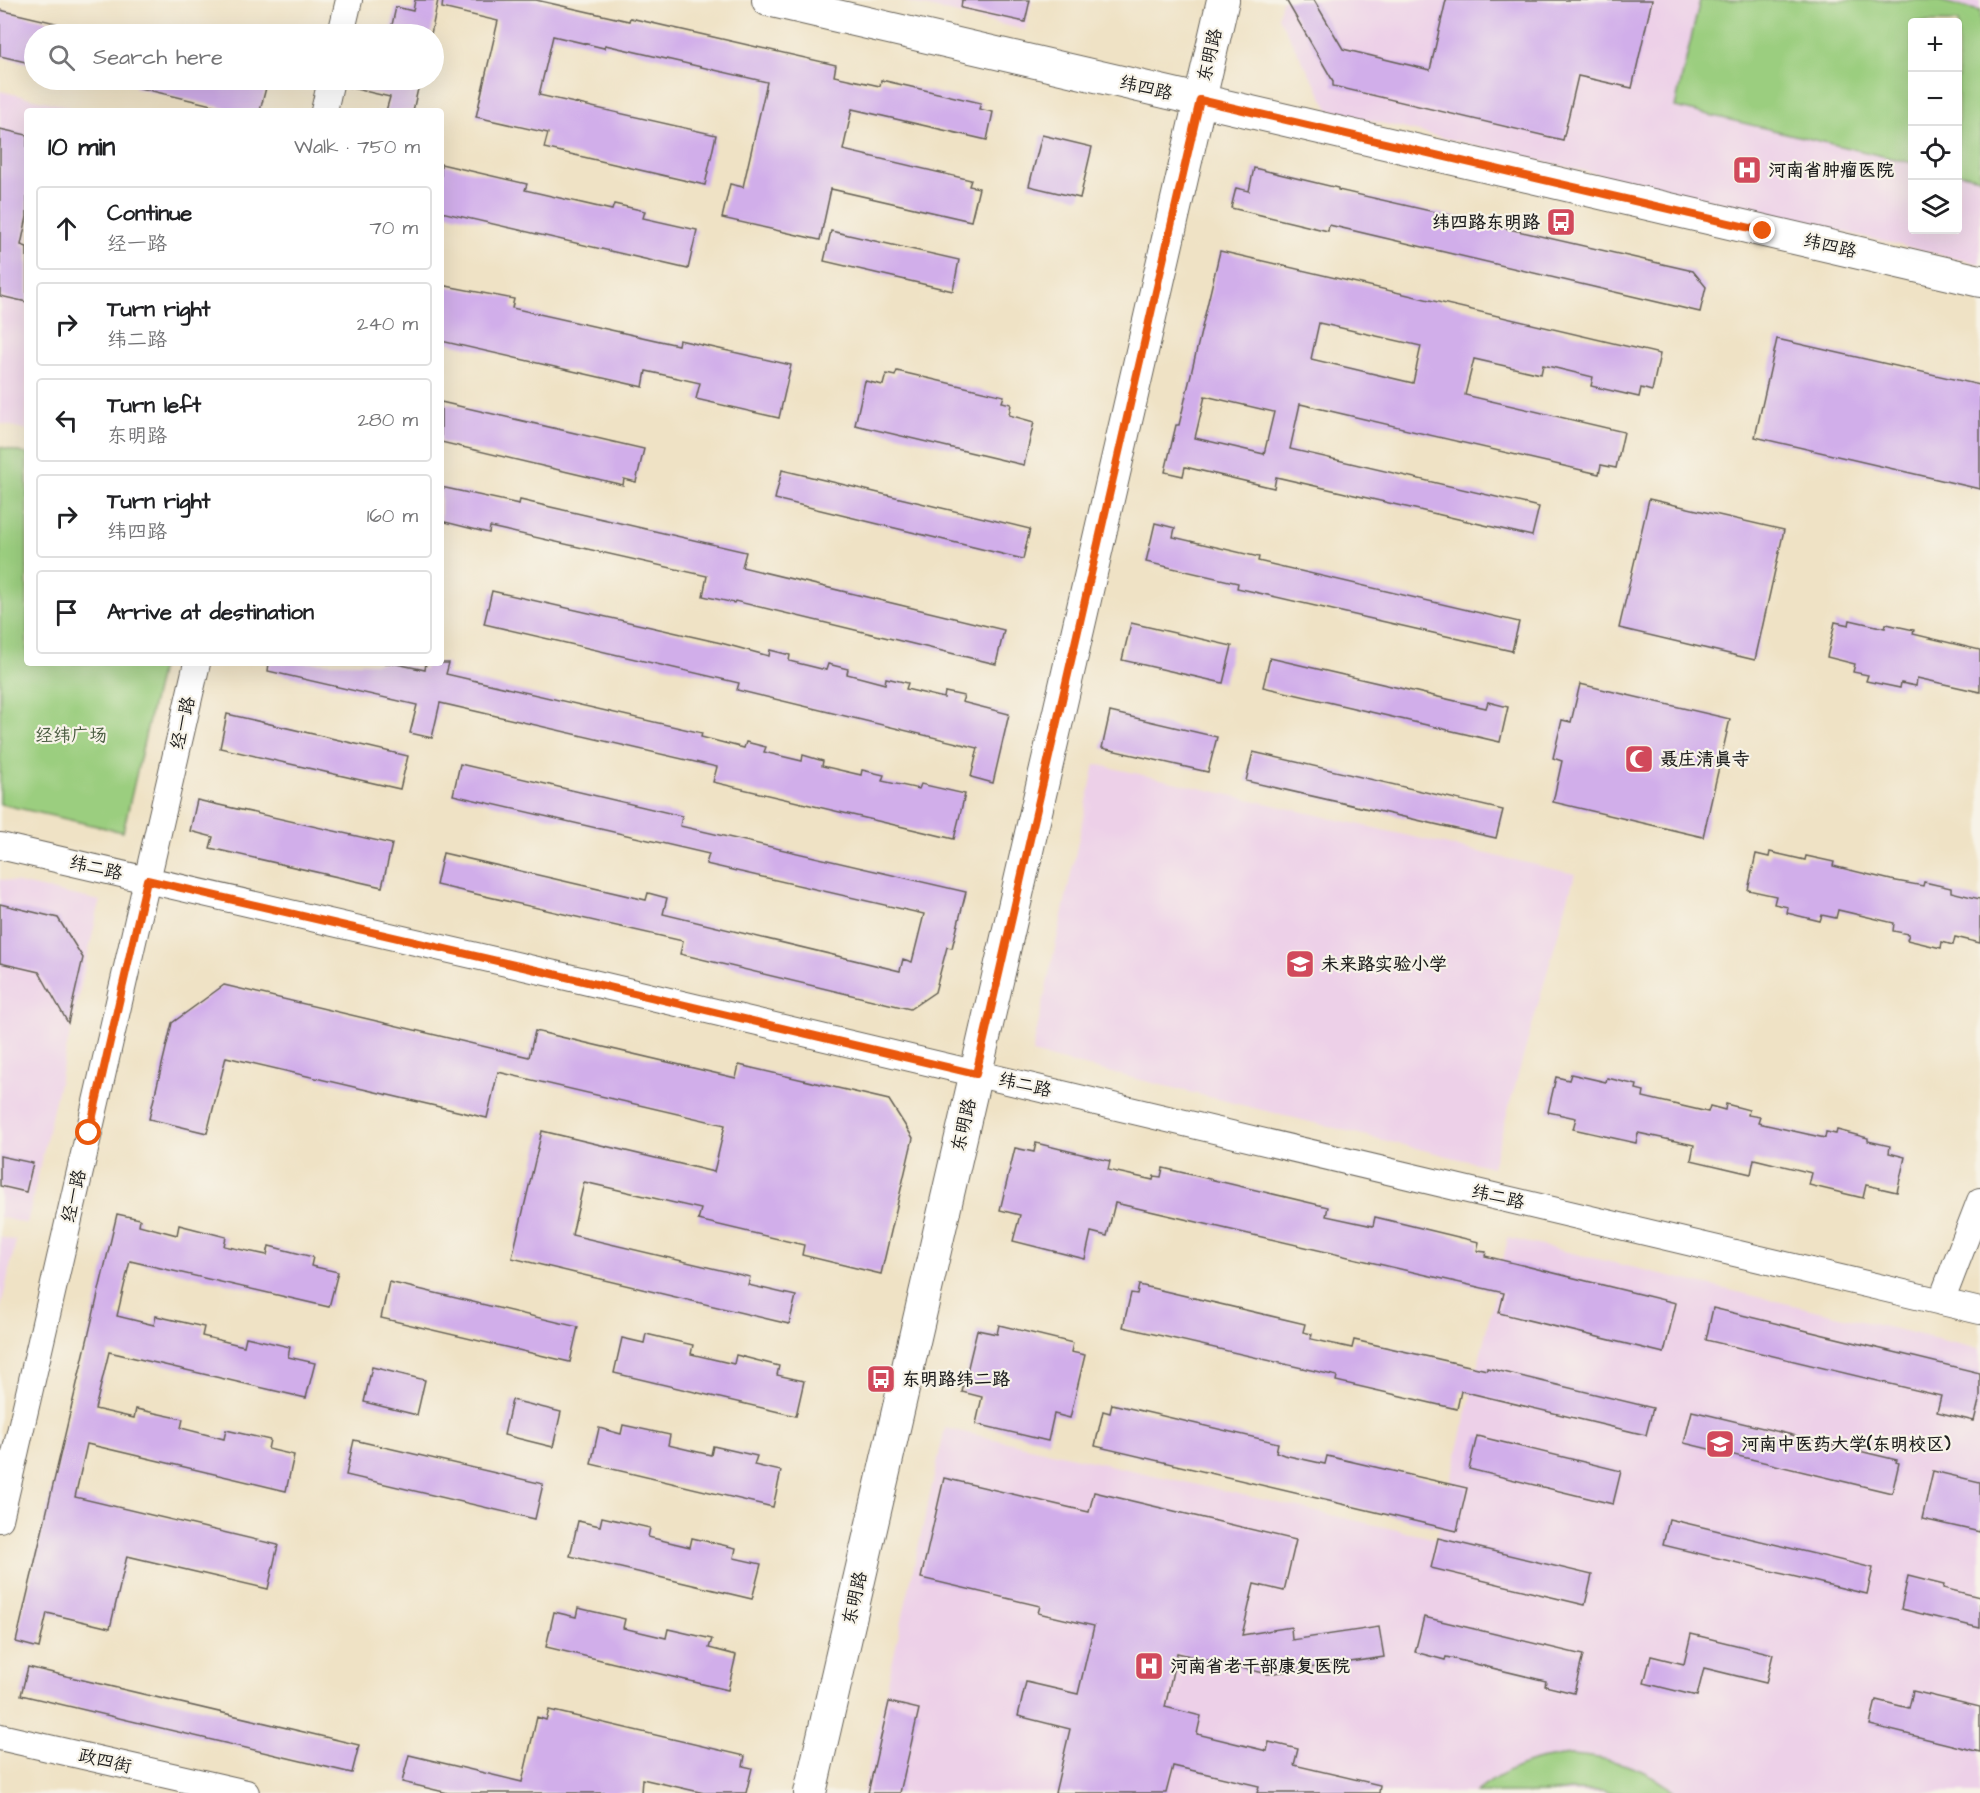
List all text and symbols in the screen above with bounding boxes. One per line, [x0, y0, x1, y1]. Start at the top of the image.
map controls [1908, 18, 1962, 234]
button: + [1908, 18, 1962, 72]
search box [24, 24, 444, 90]
street label: 东明路 [1192, 26, 1228, 84]
icon: search [45, 41, 78, 74]
text: Search here [93, 42, 223, 73]
street label: 纬四路 [1117, 70, 1175, 106]
button: − [1908, 72, 1962, 126]
button: locate [1908, 126, 1962, 180]
text: 10 min [48, 129, 115, 165]
text: Walk · 750 m [294, 133, 420, 161]
hospital icon: 河南省肿瘤医院 [1731, 154, 1763, 186]
place label: 河南省肿瘤医院 [1768, 158, 1894, 183]
button: layers [1908, 180, 1962, 234]
text: Continue [107, 198, 192, 229]
bus stop icon: 纬四路东明路 [1545, 206, 1577, 238]
place label: 纬四路东明路 [1432, 210, 1540, 235]
icon: ahead [50, 212, 83, 245]
text: 70 m [370, 214, 418, 242]
route end [1749, 217, 1775, 243]
street label: 纬四路 [1801, 228, 1859, 264]
text: 经一路 [107, 230, 167, 258]
text: Turn right [107, 294, 210, 325]
icon: right [50, 308, 83, 341]
text: 240 m [357, 310, 418, 338]
text: 纬二路 [107, 326, 167, 354]
text: Turn left [107, 390, 201, 421]
icon: left [50, 404, 83, 437]
text: 280 m [357, 406, 418, 434]
text: 东明路 [107, 422, 167, 450]
text: Turn right [107, 486, 210, 517]
icon: right [50, 500, 83, 533]
text: 160 m [367, 502, 418, 530]
text: 纬四路 [107, 518, 167, 546]
icon: arrive [50, 596, 83, 629]
text: Arrive at destination [107, 597, 314, 628]
street label: 经一路 [165, 694, 201, 752]
park label: 经纬广场 [35, 723, 107, 748]
mosque icon: 聂庄清真寺 [1623, 743, 1655, 775]
place label: 聂庄清真寺 [1660, 747, 1750, 772]
street label: 纬二路 [67, 850, 125, 886]
school or university icon: 未来路实验小学 [1284, 948, 1316, 980]
place label: 未来路实验小学 [1321, 952, 1447, 977]
street label: 纬二路 [996, 1067, 1054, 1103]
street label: 东明路 [946, 1096, 982, 1154]
route start [75, 1119, 101, 1145]
street label: 经一路 [56, 1167, 92, 1225]
street label: 纬二路 [1469, 1179, 1527, 1215]
bus stop icon: 东明路纬二路 [865, 1363, 897, 1395]
place label: 东明路纬二路 [902, 1367, 1010, 1392]
school or university icon: 河南中医药大学(东明校区) [1704, 1428, 1736, 1460]
place label: 河南中医药大学(东明校区) [1741, 1432, 1951, 1457]
street label: 东明路 [837, 1569, 873, 1627]
hospital icon: 河南省老干部康复医院 [1133, 1650, 1165, 1682]
place label: 河南省老干部康复医院 [1170, 1654, 1350, 1679]
street label: 政四街 [76, 1743, 134, 1779]

